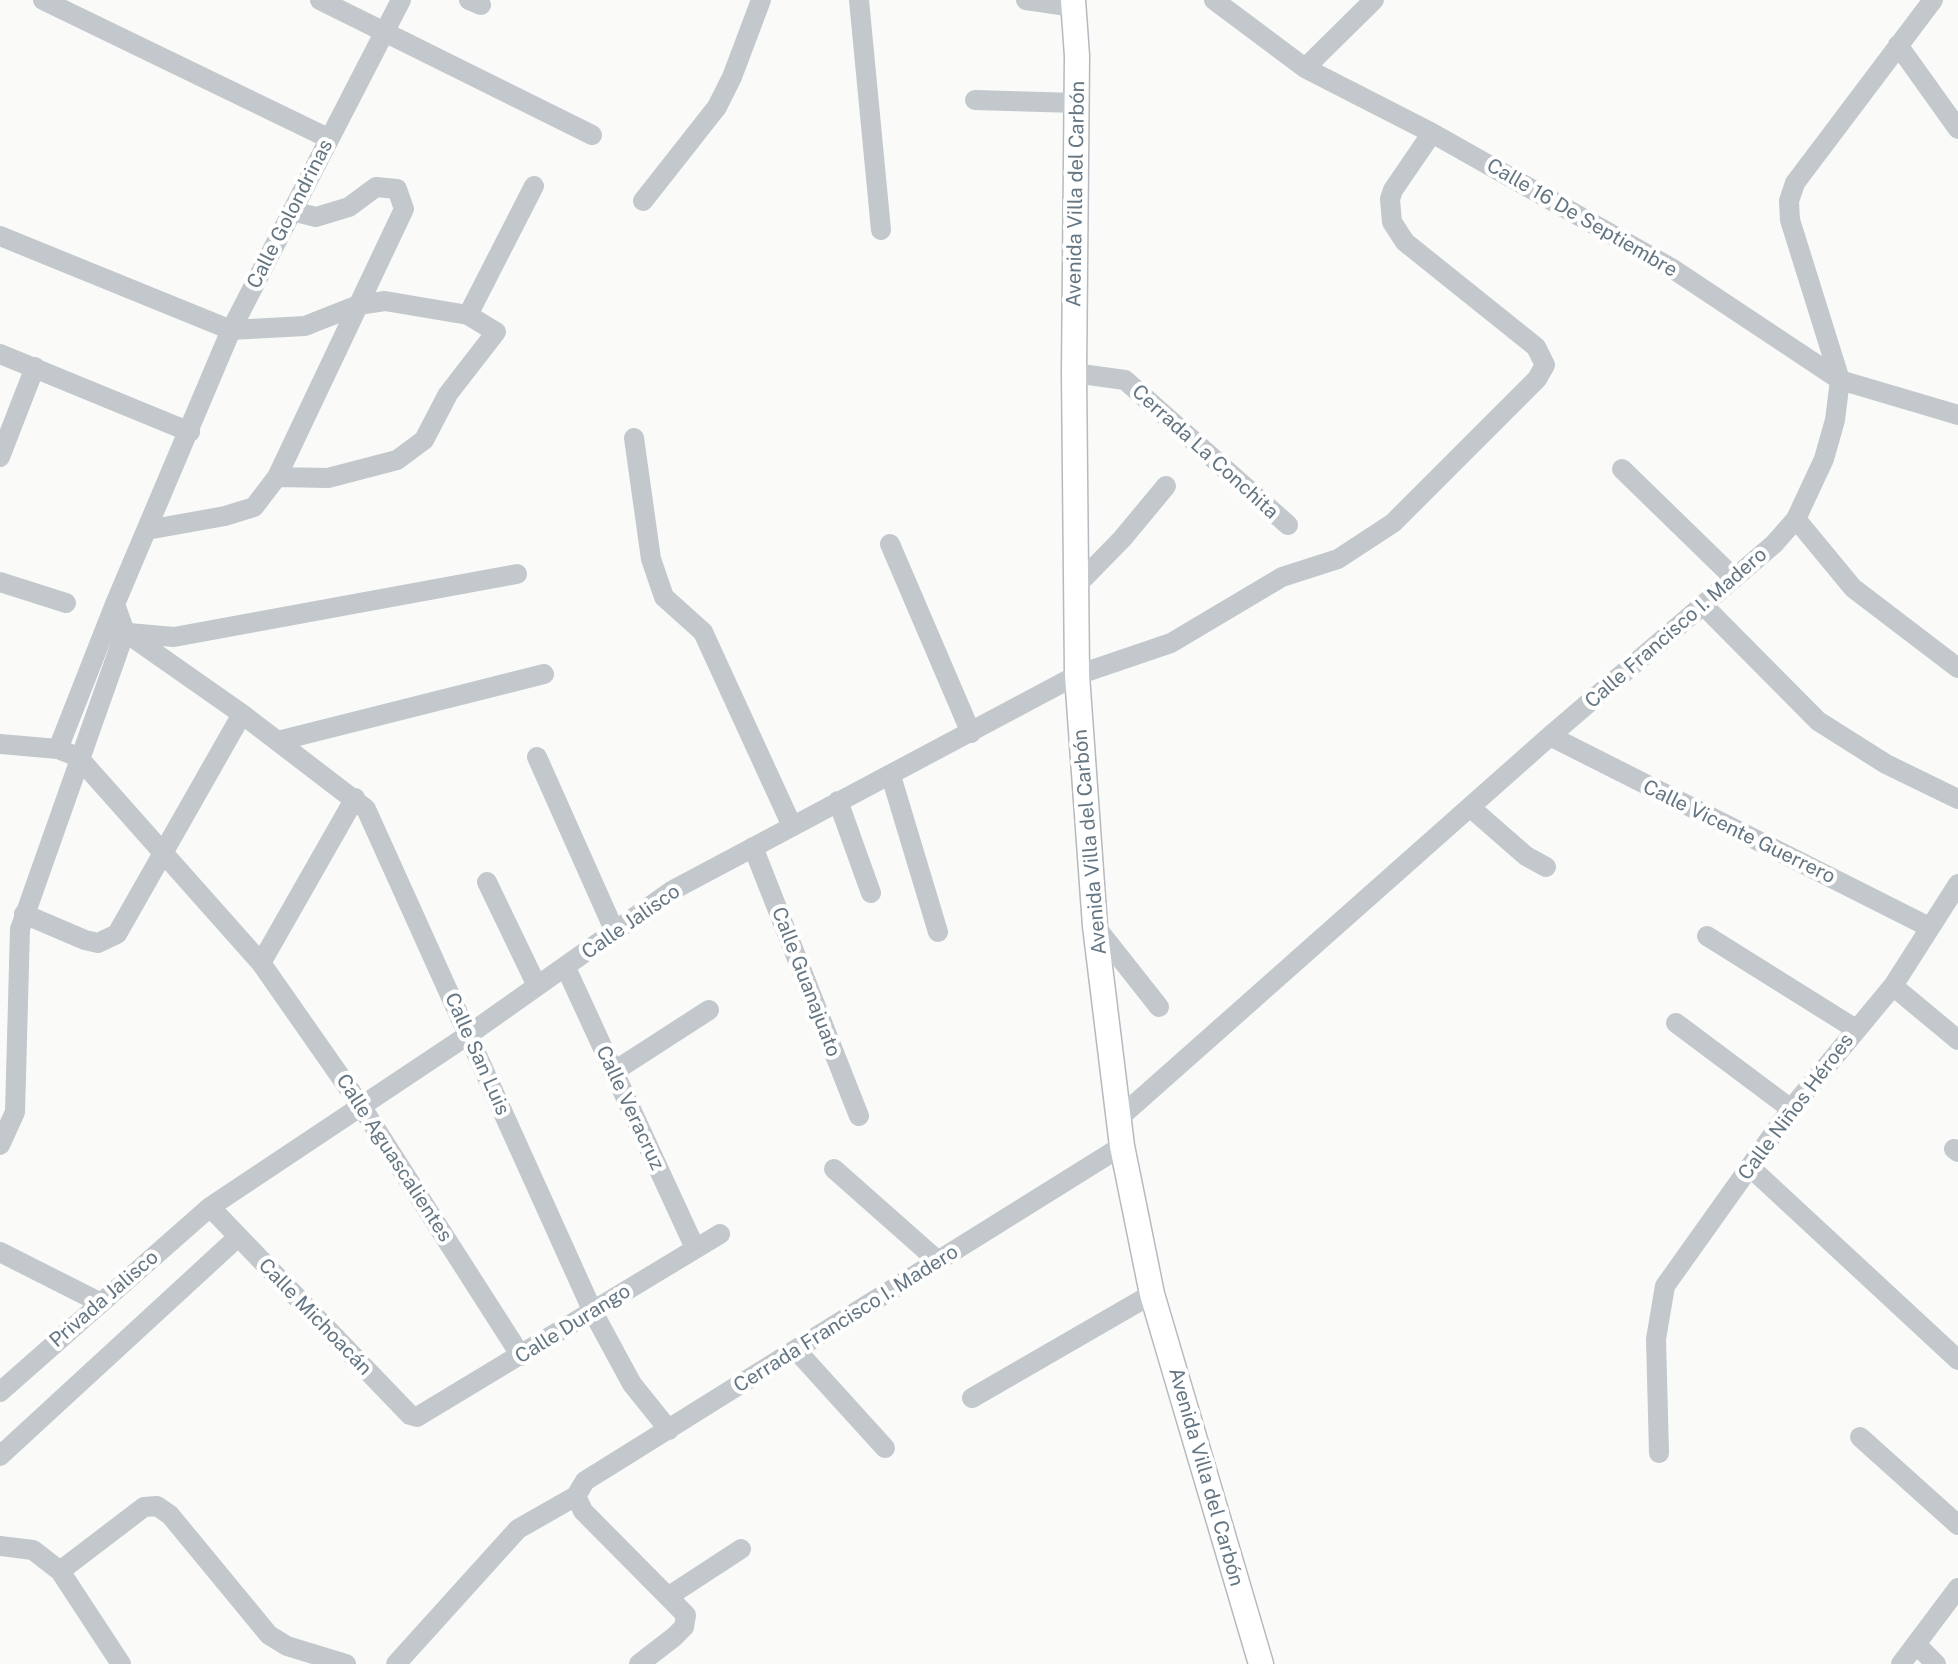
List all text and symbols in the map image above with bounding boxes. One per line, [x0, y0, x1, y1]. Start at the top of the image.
street label: Avenida Villa del Carbón [1062, 81, 1090, 307]
street label: Calle Golondrinas [242, 135, 338, 293]
street label: Calle 16 De Septiembre [1482, 154, 1682, 282]
street label: Cerrada La Conchita [1127, 380, 1283, 524]
street label: Calle Francisco I. Madero [1580, 543, 1772, 713]
street label: Avenida Villa del Carbón [1068, 728, 1112, 956]
street label: Calle Vicente Guerrero [1639, 775, 1839, 889]
street label: Calle Jalisco [577, 879, 685, 965]
street label: Calle Guanajuato [766, 904, 846, 1060]
street label: Calle San Luis [439, 989, 515, 1119]
street label: Calle Niños Héroes [1733, 1029, 1859, 1185]
street label: Calle Veracruz [591, 1042, 669, 1174]
street label: Calle Aguascalientes [331, 1070, 457, 1246]
street label: Cerrada Francisco I. Madero [729, 1240, 963, 1398]
street label: Privada Jalisco [45, 1245, 163, 1353]
street label: Calle Michoacán [253, 1254, 377, 1380]
street label: Calle Durango [511, 1279, 635, 1369]
street label: Avenida Villa del Carbón [1163, 1365, 1249, 1589]

